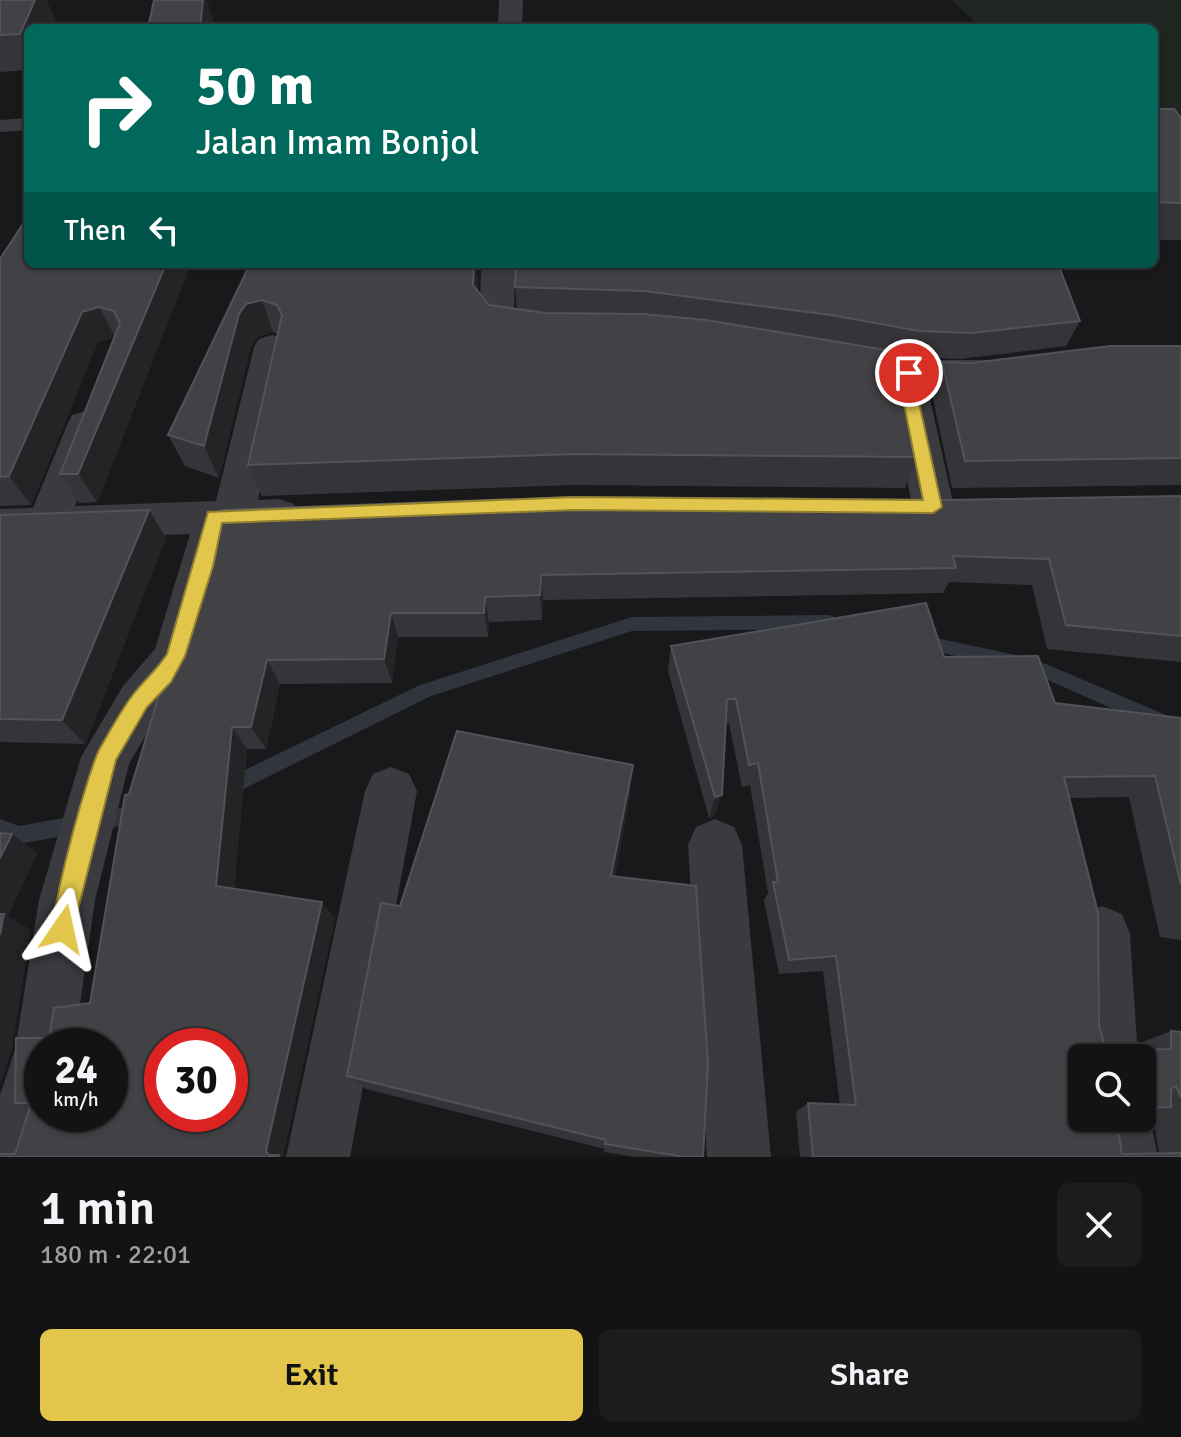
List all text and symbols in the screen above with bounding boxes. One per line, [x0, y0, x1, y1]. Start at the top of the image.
text: 50 m [196, 51, 314, 120]
icon: right [64, 56, 168, 160]
text: Jalan Imam Bonjol [196, 120, 479, 165]
icon: left [142, 208, 186, 252]
text: Then [64, 212, 126, 249]
pin [875, 339, 943, 407]
icon: arrive [887, 351, 931, 395]
position arrow [21, 887, 105, 971]
speed limit sign: 30 [144, 1028, 248, 1132]
map controls [1068, 1044, 1156, 1132]
button: search [1068, 1044, 1156, 1132]
text: 24 [54, 1045, 98, 1095]
text: km/h [53, 1087, 99, 1112]
text: 1 min [40, 1179, 155, 1238]
button: close [1057, 1183, 1141, 1267]
text: 180 m · 22:01 [40, 1239, 191, 1271]
button: Exit [40, 1329, 583, 1421]
button: Share [599, 1329, 1141, 1421]

